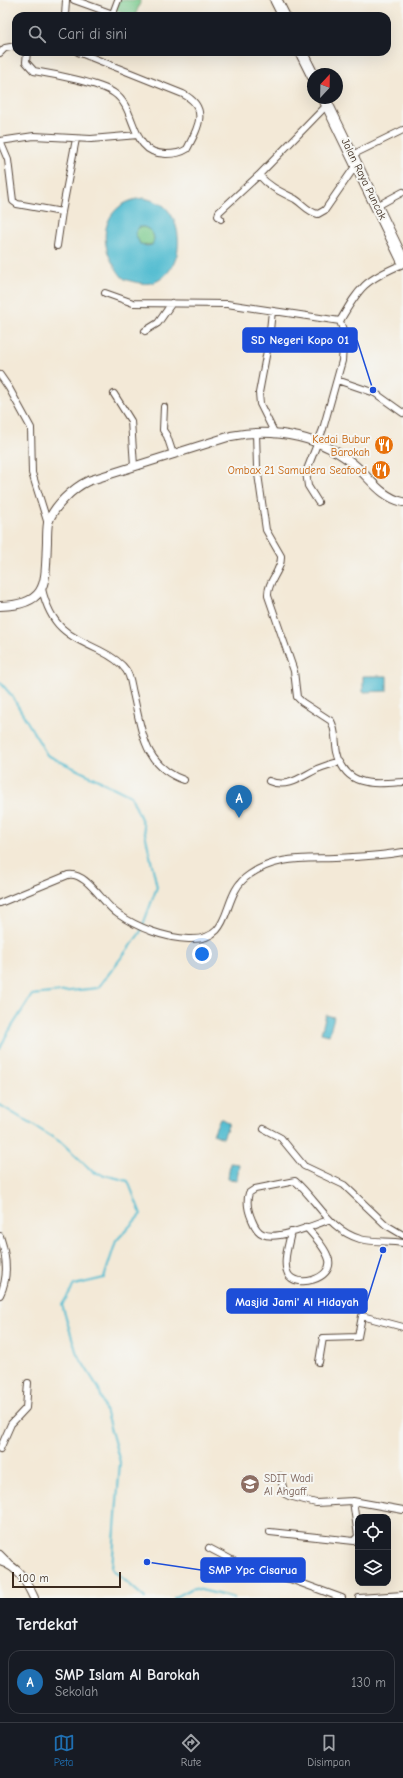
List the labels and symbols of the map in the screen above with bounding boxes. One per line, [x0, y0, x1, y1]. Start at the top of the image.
north arrow [307, 68, 343, 104]
street label: Jalan Raya Puncak [339, 136, 390, 222]
callout: SD Negeri Kopo 01 [243, 328, 357, 352]
text: SD Negeri Kopo 01 [251, 333, 349, 347]
place label: Kedai Bubur Barokah [312, 433, 371, 459]
restaurant icon: Kedai Bubur Barokah [373, 434, 395, 456]
restaurant icon: Ombax 21 Samudera Seafood [370, 459, 392, 481]
place label: Ombax 21 Samudera Seafood [228, 464, 367, 477]
pin: A [226, 785, 252, 818]
your location [192, 944, 212, 964]
callout: Masjid Jami' Al Hidayah [227, 1289, 367, 1313]
text: Masjid Jami' Al Hidayah [235, 1295, 359, 1309]
place label: SDIT Wadi Al Ahgaff [264, 1472, 313, 1498]
school or university icon: SDIT Wadi Al Ahgaff [239, 1473, 261, 1495]
callout: SMP Ypc Cisarua [201, 1558, 305, 1582]
text: SMP Ypc Cisarua [209, 1563, 297, 1577]
scale bar [12, 1570, 121, 1589]

